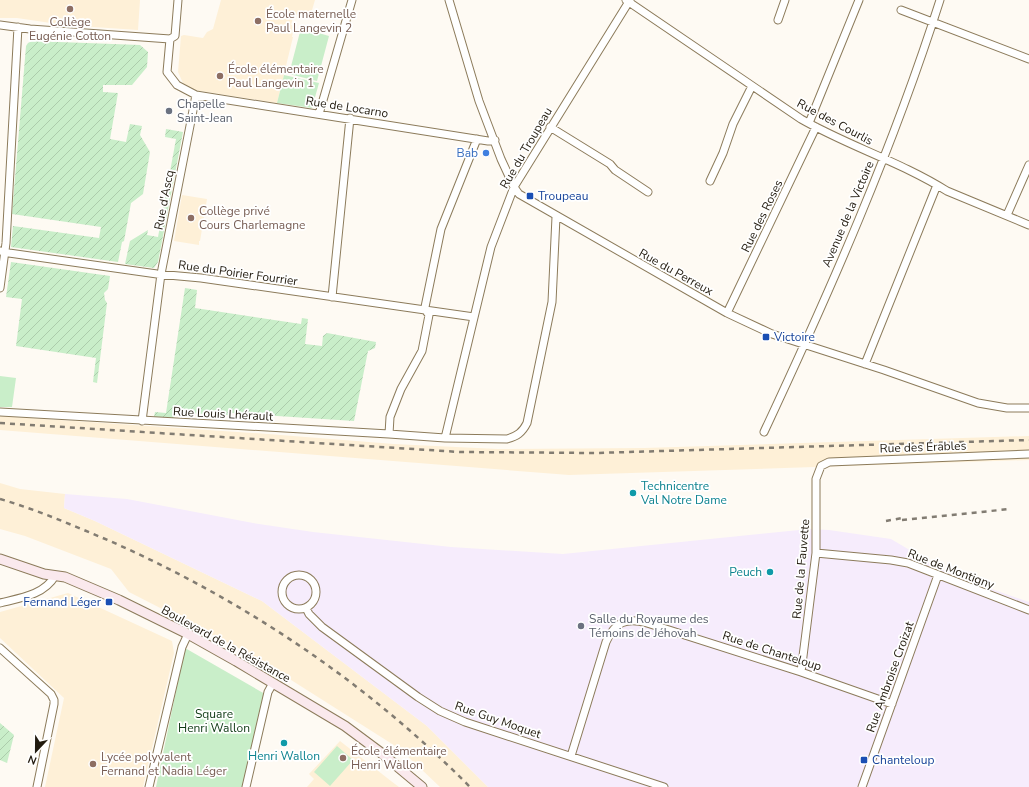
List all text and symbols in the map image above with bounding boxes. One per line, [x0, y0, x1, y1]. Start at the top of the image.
marker: Collège Eugénie Cotton [65, 4, 75, 14]
place label: École maternelle Paul Langevin 2 [266, 6, 356, 36]
place label: Collège Eugénie Cotton [29, 14, 111, 44]
marker: École maternelle Paul Langevin 2 [253, 16, 263, 26]
place label: École élémentaire Paul Langevin 1 [228, 61, 324, 91]
marker: École élémentaire Paul Langevin 1 [215, 71, 225, 81]
street label: Rue de Locarno [305, 93, 390, 121]
street label: Rue des Courlis [794, 95, 876, 149]
place label: Chapelle Saint-Jean [177, 96, 233, 126]
street label: Rue du Troupeau [496, 104, 556, 192]
marker: Chapelle Saint-Jean [164, 106, 174, 116]
place label: Bab [457, 145, 478, 161]
marker: Bab [481, 148, 491, 158]
street label: Avenue de la Victoire [818, 158, 878, 270]
street label: Rue d'Ascq [150, 169, 178, 231]
street label: Rue des Roses [738, 177, 787, 255]
place label: Troupeau [538, 188, 588, 204]
marker: Troupeau [525, 191, 535, 201]
place label: Collège privé Cours Charlemagne [199, 203, 305, 233]
marker: Collège privé Cours Charlemagne [186, 213, 196, 223]
street label: Rue du Perreux [636, 245, 717, 299]
street label: Rue du Poirier Fourrier [177, 257, 299, 289]
place label: Victoire [773, 329, 815, 345]
marker: Victoire [761, 332, 771, 342]
street label: Rue Louis Lhérault [172, 403, 274, 425]
street label: Rue des Érables [879, 437, 967, 457]
place label: Technicentre Val Notre Dame [640, 478, 727, 508]
marker: Technicentre Val Notre Dame [628, 488, 638, 498]
street label: Rue de la Fauvette [789, 518, 813, 620]
street label: Rue de Montigny [905, 545, 997, 593]
place label: Peuch [729, 564, 762, 580]
marker: Peuch [765, 567, 775, 577]
place label: Fernand Léger [23, 594, 102, 610]
marker: Fernand Léger [104, 597, 114, 607]
street label: Boulevard de la Résistance [159, 602, 293, 686]
place label: Salle du Royaume des Témoins de Jéhovah [589, 611, 709, 641]
street label: Rue Ambroise Croizat [862, 619, 918, 735]
marker: Salle du Royaume des Témoins de Jéhovah [576, 621, 586, 631]
street label: Rue de Chanteloup [720, 627, 824, 675]
street label: Rue Guy Moquet [453, 698, 544, 743]
park label: Square Henri Wallon [178, 706, 250, 736]
north arrow [16, 731, 56, 771]
marker: Henri Wallon [279, 738, 289, 748]
place label: École élémentaire Henri Wallon [351, 743, 447, 773]
place label: Henri Wallon [248, 748, 320, 764]
place label: Lycée polyvalent Fernand et Nadia Léger [101, 749, 227, 779]
text: N [26, 751, 39, 768]
place label: Chanteloup [872, 752, 935, 768]
marker: École élémentaire Henri Wallon [338, 753, 348, 763]
marker: Chanteloup [859, 755, 869, 765]
marker: Lycée polyvalent Fernand et Nadia Léger [88, 759, 98, 769]

